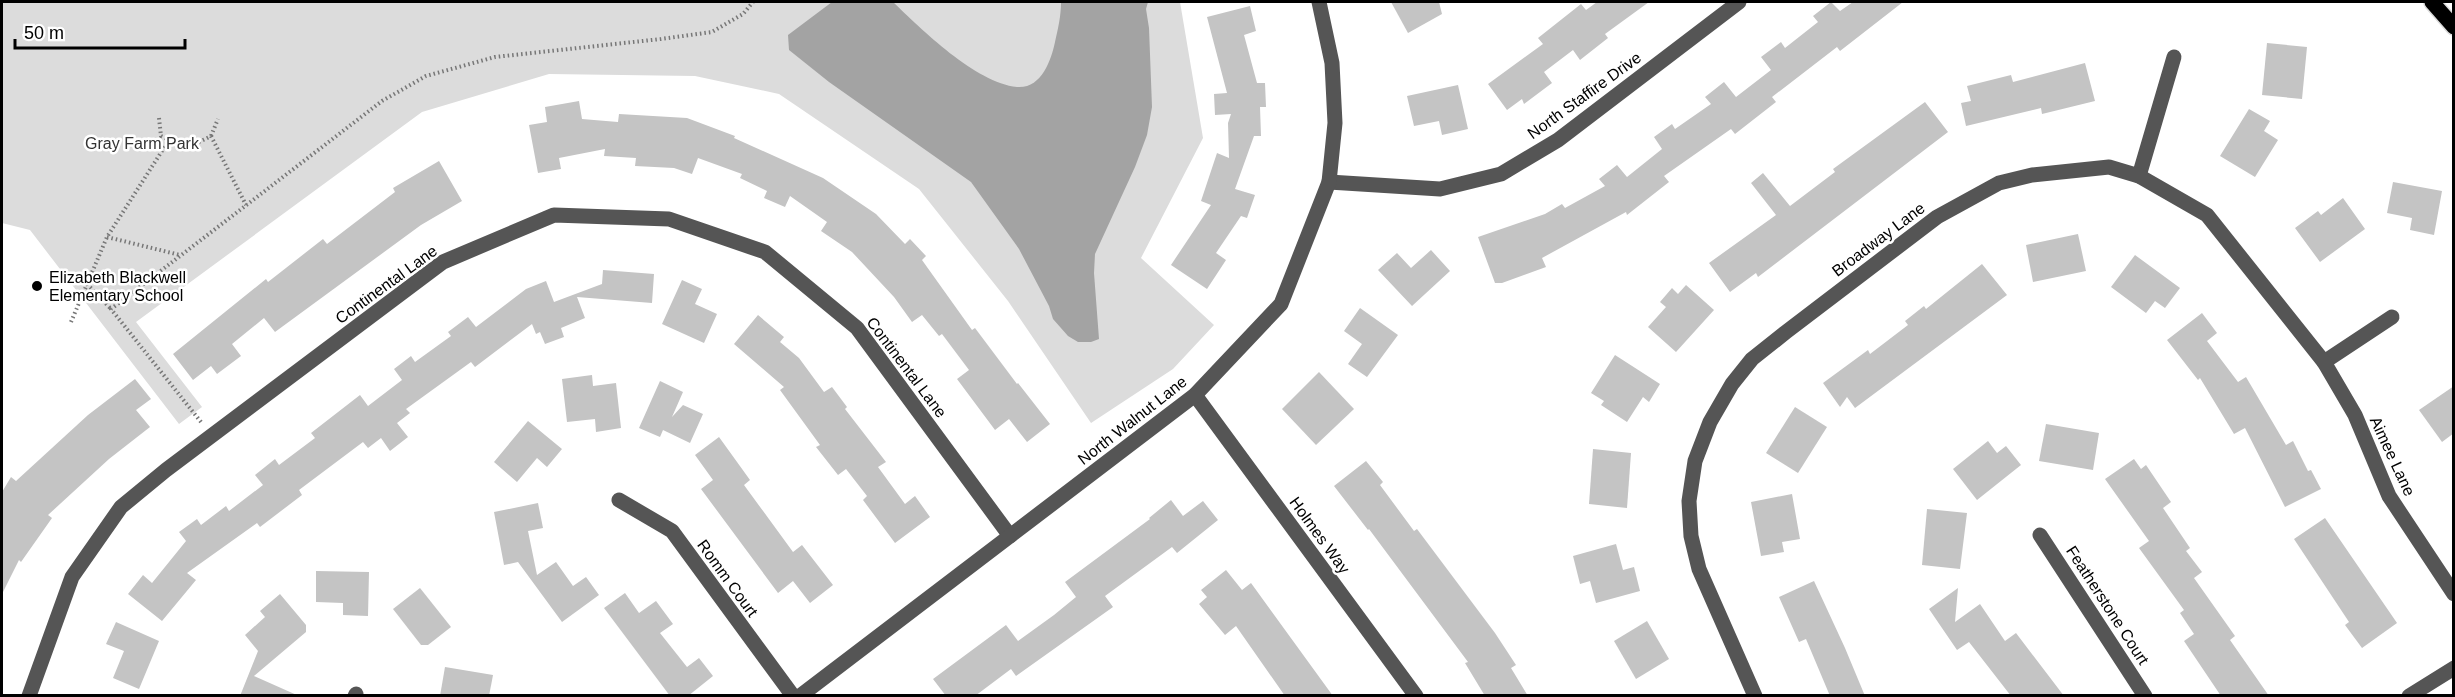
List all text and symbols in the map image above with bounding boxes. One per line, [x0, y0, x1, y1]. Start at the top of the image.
scale bar [15, 12, 184, 50]
text: 50 m [24, 23, 64, 43]
street label: North Staffire Drive [1524, 49, 1644, 142]
park label: Gray Farm Park [85, 135, 200, 152]
street label: Broadway Lane [1829, 199, 1928, 280]
street label: Continental Lane [332, 242, 440, 327]
place label: Elizabeth Blackwell Elementary School [49, 269, 186, 304]
marker: Elizabeth Blackwell Elementary School [30, 279, 44, 293]
street label: Continental Lane [863, 314, 950, 421]
street label: North Walnut Lane [1075, 373, 1190, 468]
street label: Aimee Lane [2367, 414, 2418, 499]
street label: Holmes Way [1286, 494, 1353, 577]
street label: Romm Court [694, 537, 761, 620]
street label: Featherstone Court [2063, 543, 2153, 668]

